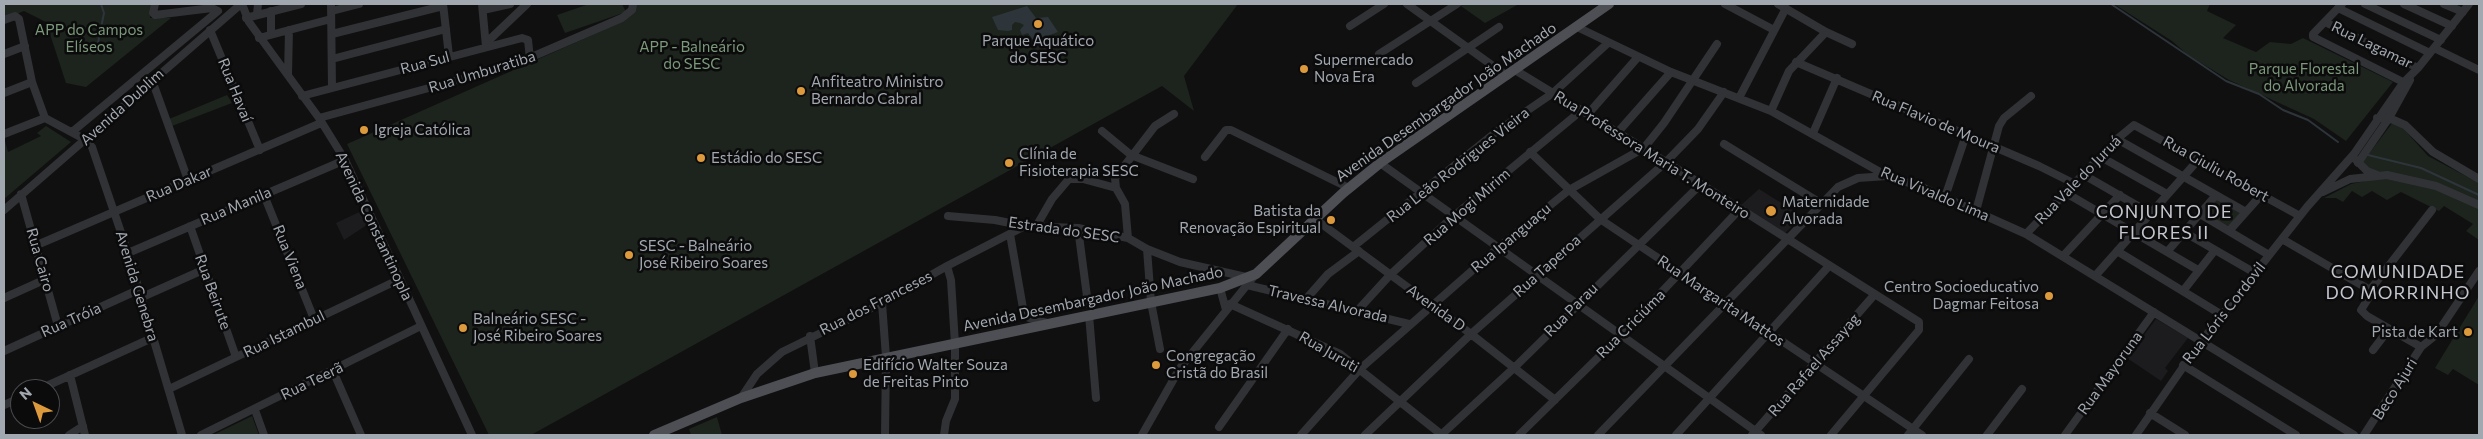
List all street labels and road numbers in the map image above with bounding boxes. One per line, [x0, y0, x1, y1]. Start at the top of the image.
street label: Rua Lagamar [2328, 18, 2416, 72]
street label: Avenida Desembargador João Machado [1332, 19, 1560, 185]
street label: Rua Umburatiba [426, 47, 538, 97]
street label: Rua Sul [398, 48, 452, 78]
street label: Rua Havaí [214, 55, 256, 125]
street label: Avenida Dublim [77, 65, 167, 149]
street label: Rua Professora Maria T. Monteiro [1551, 87, 1753, 223]
street label: Rua Flavio de Moura [1869, 87, 2003, 157]
street label: Rua Leão Rodrigues Vieira [1383, 104, 1533, 226]
street label: Rua Vale do Juruá [2031, 132, 2125, 228]
street label: Rua Giuliu Robert [2160, 132, 2272, 206]
street label: Avenida Constantinopla [332, 149, 416, 303]
street label: Rua Dakar [143, 162, 215, 206]
street label: Rua Vivaldo Lima [1878, 163, 1992, 225]
street label: Rua Mogi Mirim [1420, 165, 1514, 249]
street label: Rua Manila [198, 183, 274, 229]
street label: Rua Ipanguaçu [1467, 199, 1555, 277]
street label: Estrada do SESC [1007, 213, 1121, 247]
street label: Rua Viena [269, 222, 311, 292]
street label: Rua Cairo [22, 226, 58, 294]
street label: Avenida Genebra [112, 228, 162, 344]
street label: Rua Taperoa [1510, 231, 1584, 301]
street label: Rua Beirute [191, 252, 235, 332]
street label: Rua Margarita Mattos [1654, 252, 1788, 350]
street label: Rua Lóris Cordovil [2179, 259, 2269, 367]
street label: Avenida Desembargador João Machado [961, 263, 1225, 335]
street label: Rua dos Franceses [817, 267, 935, 339]
street label: Rua Parau [1540, 279, 1602, 341]
street label: Travessa Alvorada [1266, 281, 1390, 327]
street label: Avenida D [1403, 281, 1469, 335]
street label: Rua Criciúma [1593, 286, 1669, 362]
street label: Rua Tróia [38, 299, 104, 341]
street label: Rua Istambul [240, 307, 328, 361]
street label: Rua Rafael Assayag [1764, 310, 1864, 420]
street label: Rua Juruti [1296, 328, 1362, 376]
street label: Rua Mayoruna [2074, 328, 2146, 418]
street label: Beco Ajuri [2369, 355, 2421, 423]
street label: Rua Teerã [278, 358, 346, 404]

